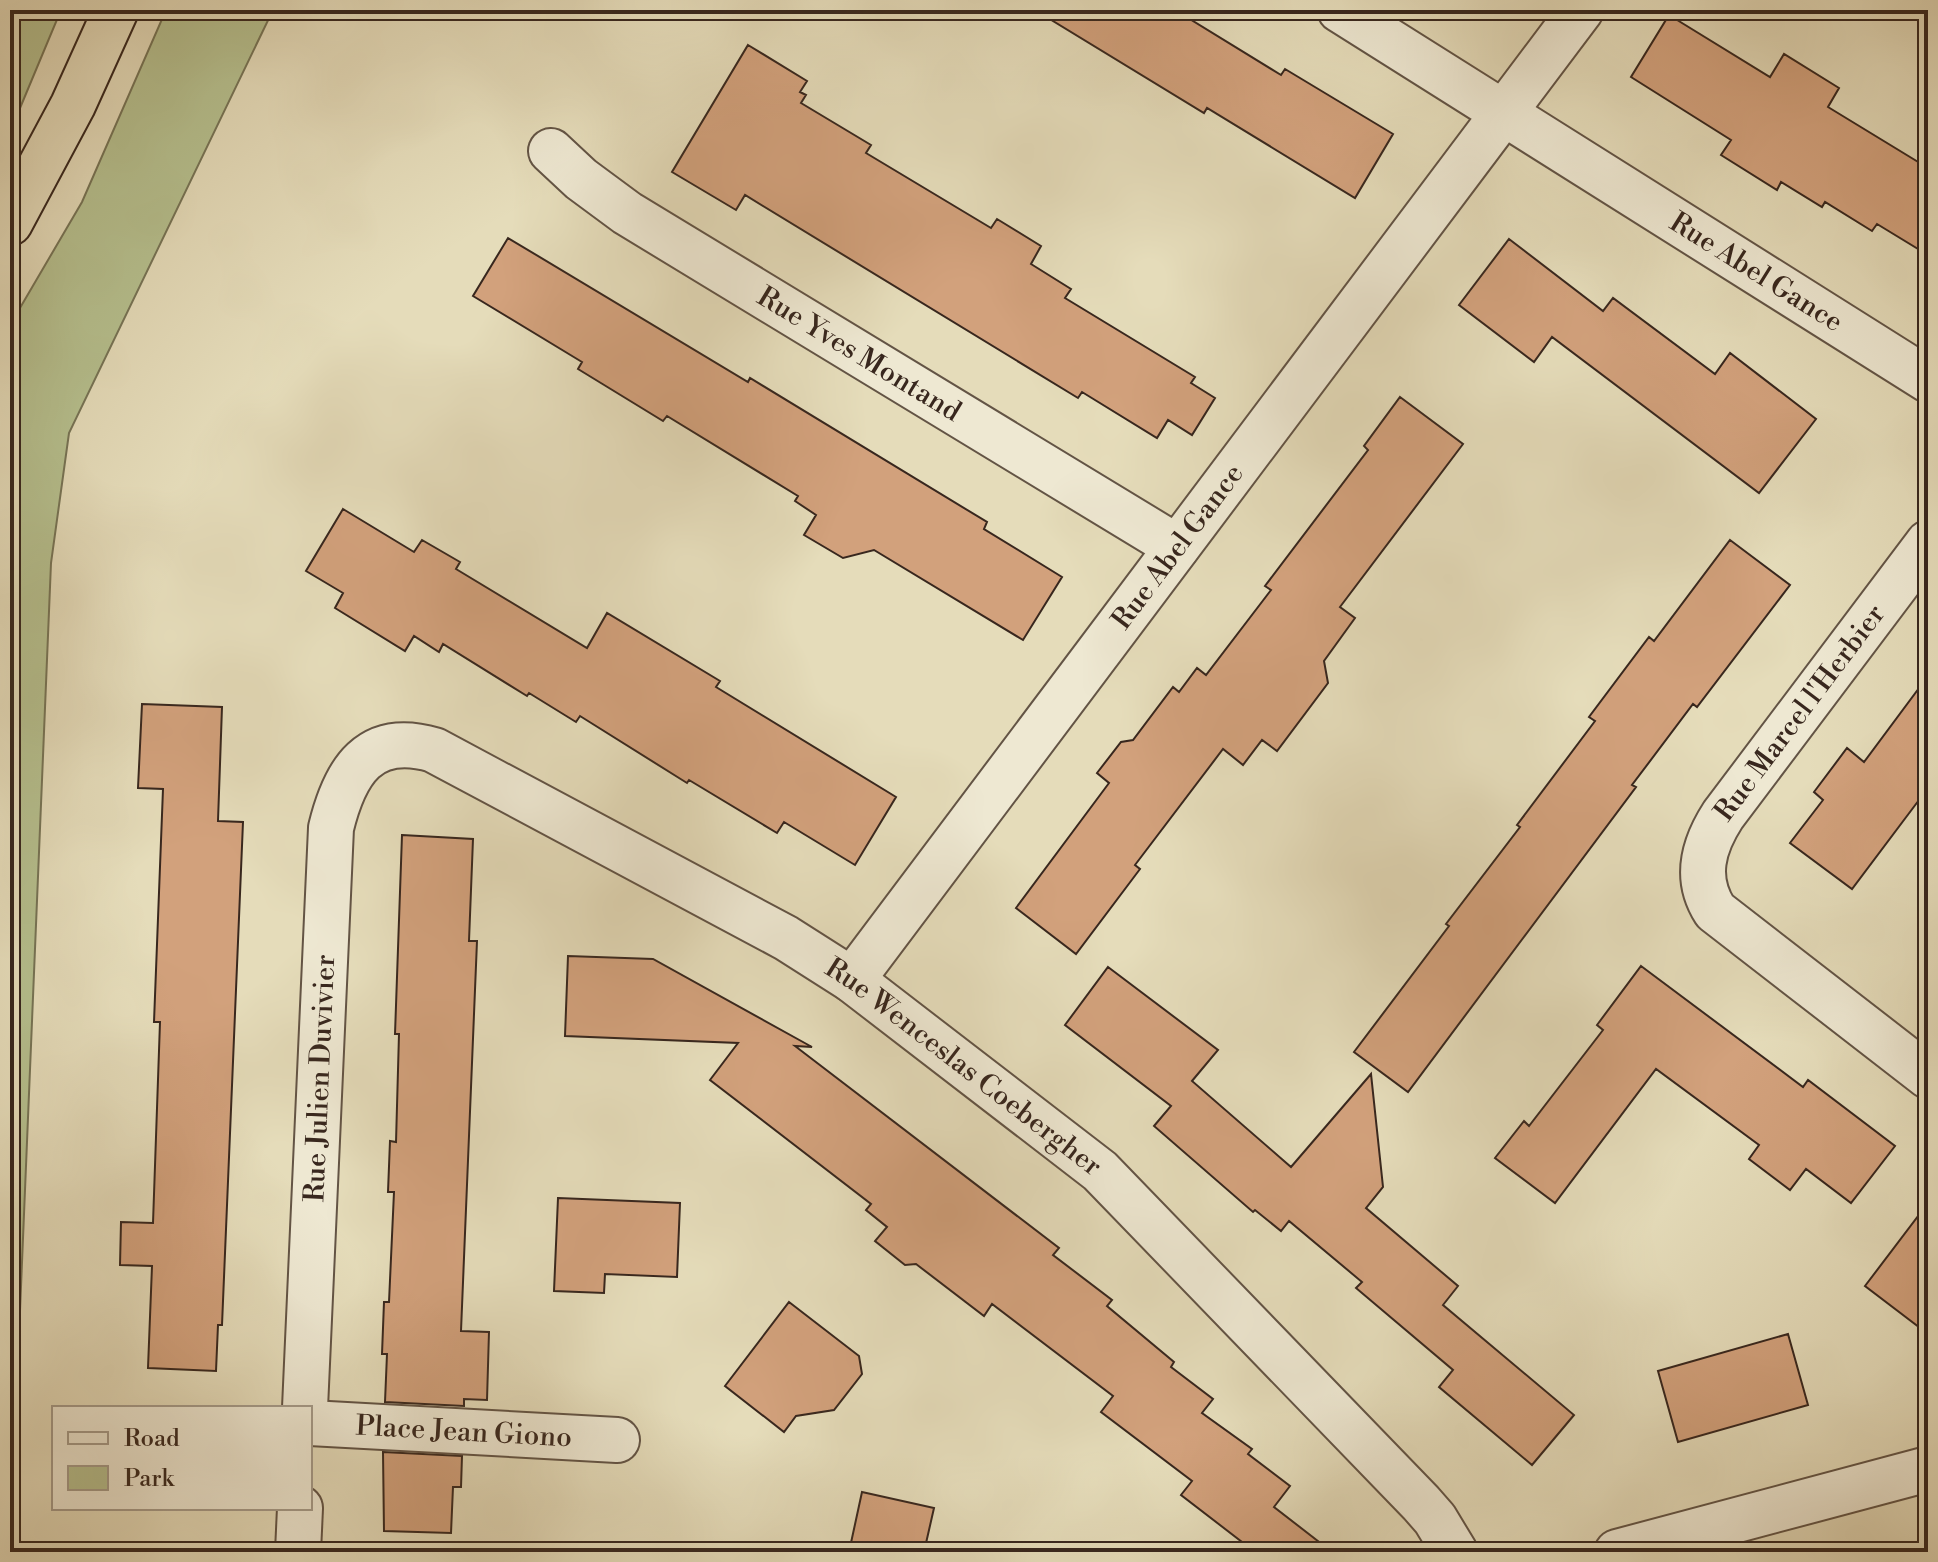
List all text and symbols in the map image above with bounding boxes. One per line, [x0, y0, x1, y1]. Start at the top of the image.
street label: Rue Abel Gance [1663, 205, 1850, 340]
street label: Rue Yves Montand [751, 279, 968, 429]
street label: Rue Abel Gance [1104, 457, 1251, 636]
street label: Rue Marcel l'Herbier [1707, 598, 1893, 828]
street label: Rue Wenceslas Coebergher [819, 950, 1109, 1184]
street label: Rue Julien Duvivier [297, 954, 343, 1203]
legend [52, 1406, 312, 1510]
street label: Place Jean Giono [355, 1408, 573, 1455]
text: Road [124, 1424, 180, 1454]
text: Park [124, 1464, 175, 1494]

